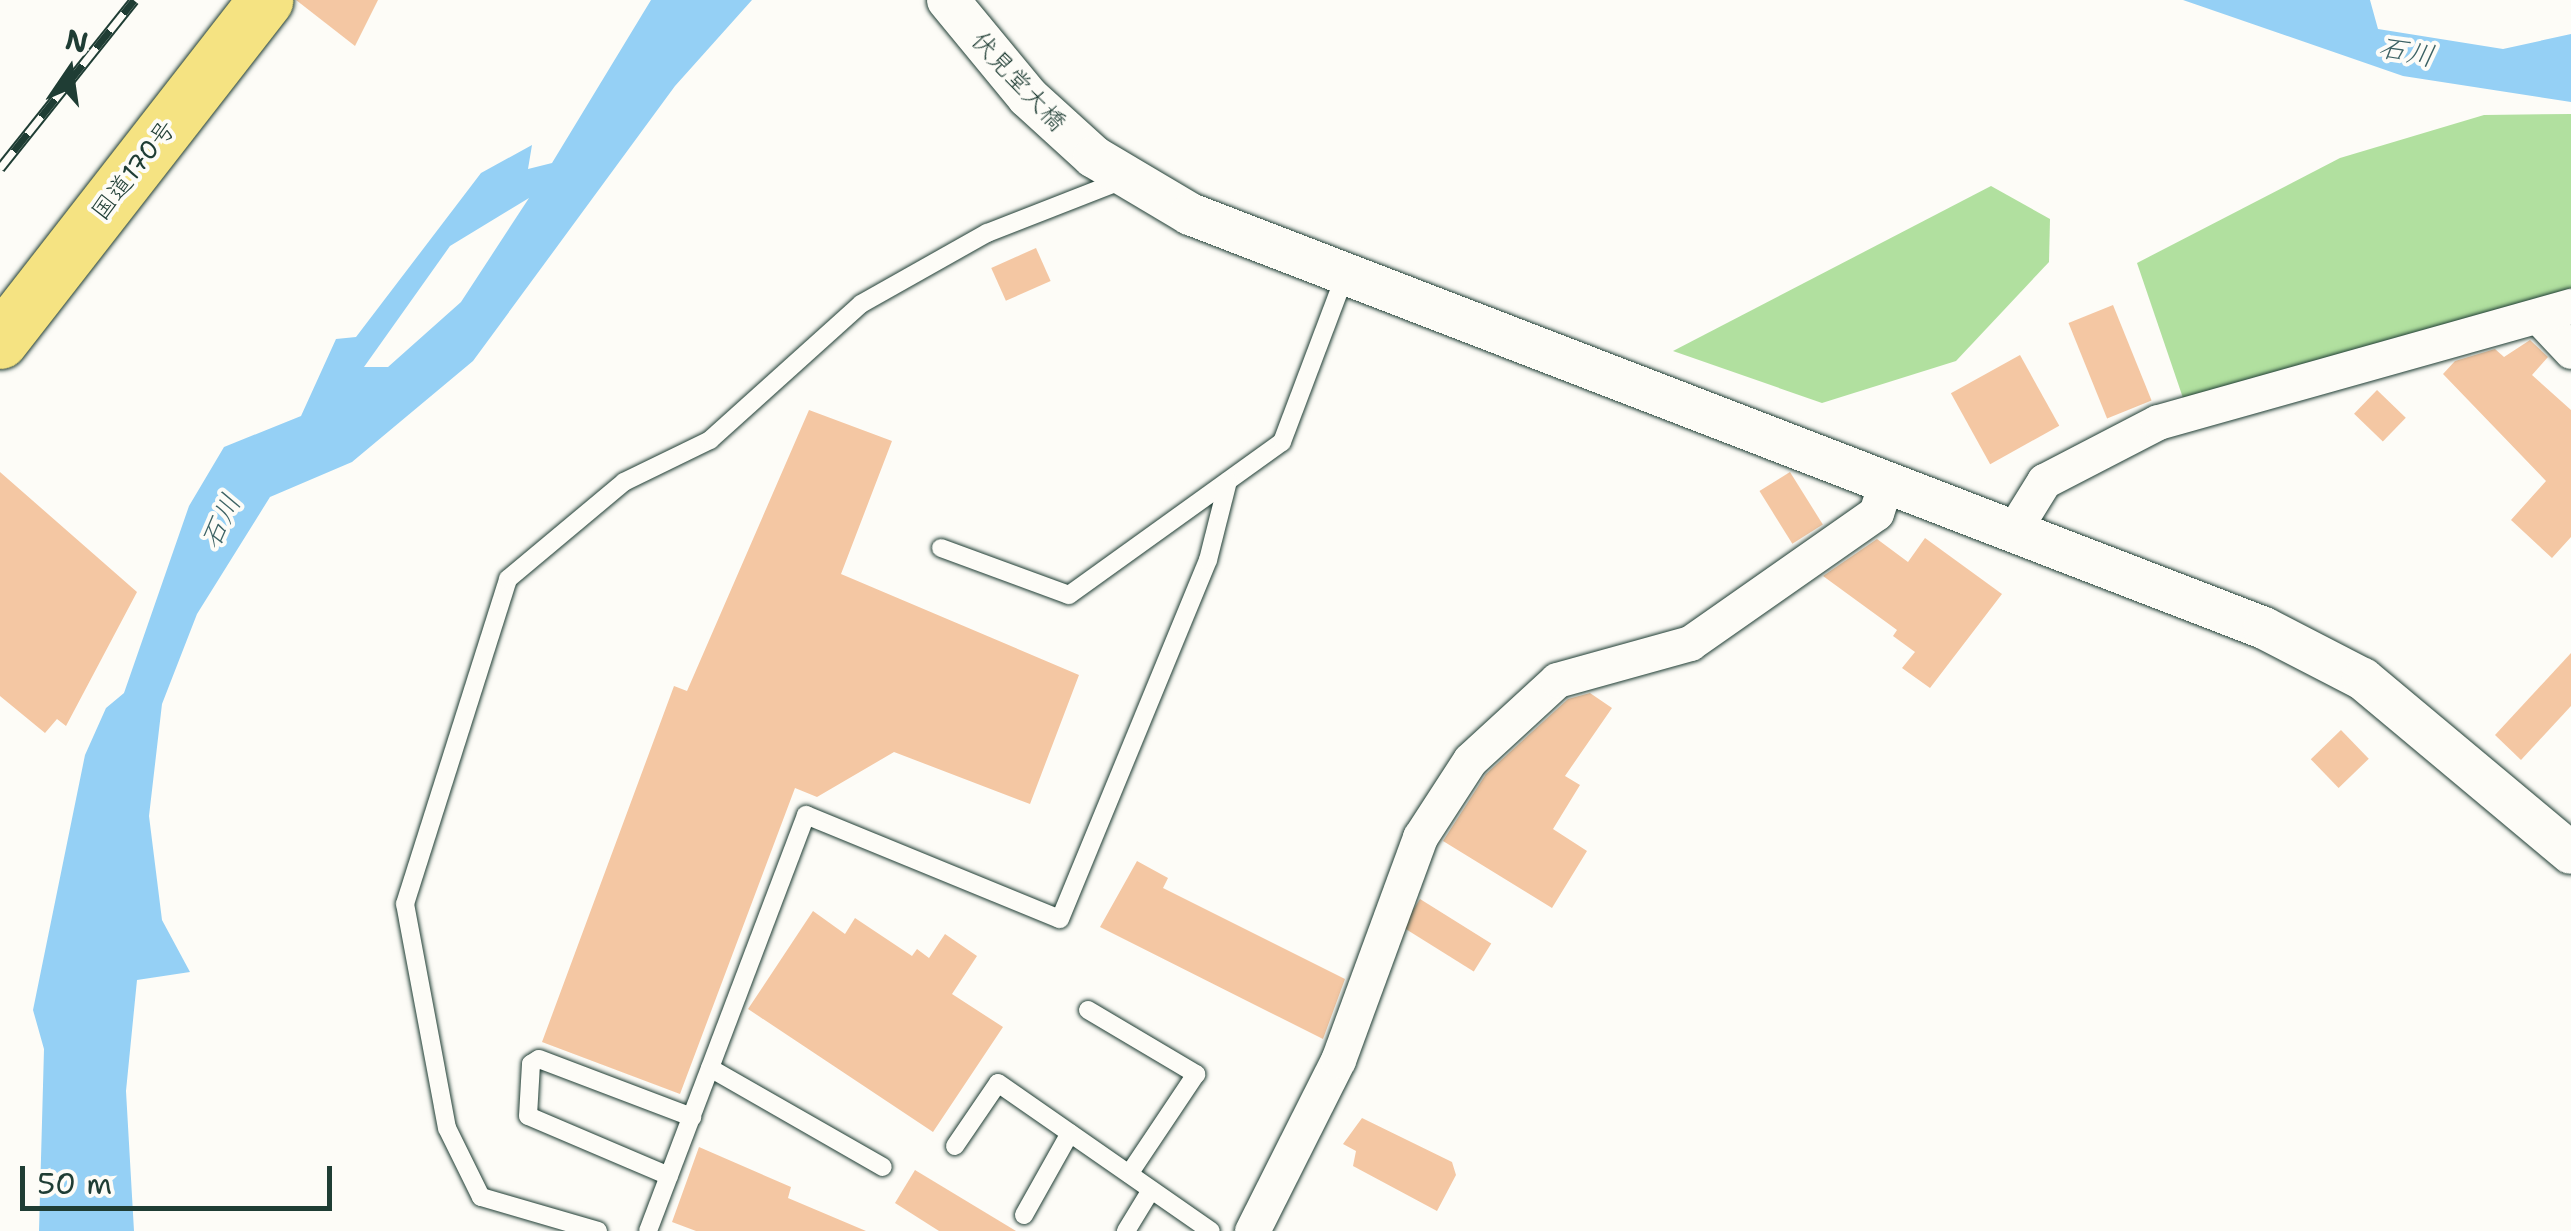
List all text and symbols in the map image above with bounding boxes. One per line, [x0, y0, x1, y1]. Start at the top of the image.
north arrow [20, 20, 120, 120]
text: N [62, 20, 92, 62]
street label: 伏見堂大橋 [965, 25, 1073, 137]
water label: 石川 [2376, 29, 2438, 73]
street label: 国道170号 [85, 114, 181, 226]
water label: 石川 [193, 488, 247, 554]
scale bar [25, 1146, 338, 1208]
text: 50 m [37, 1163, 112, 1204]

